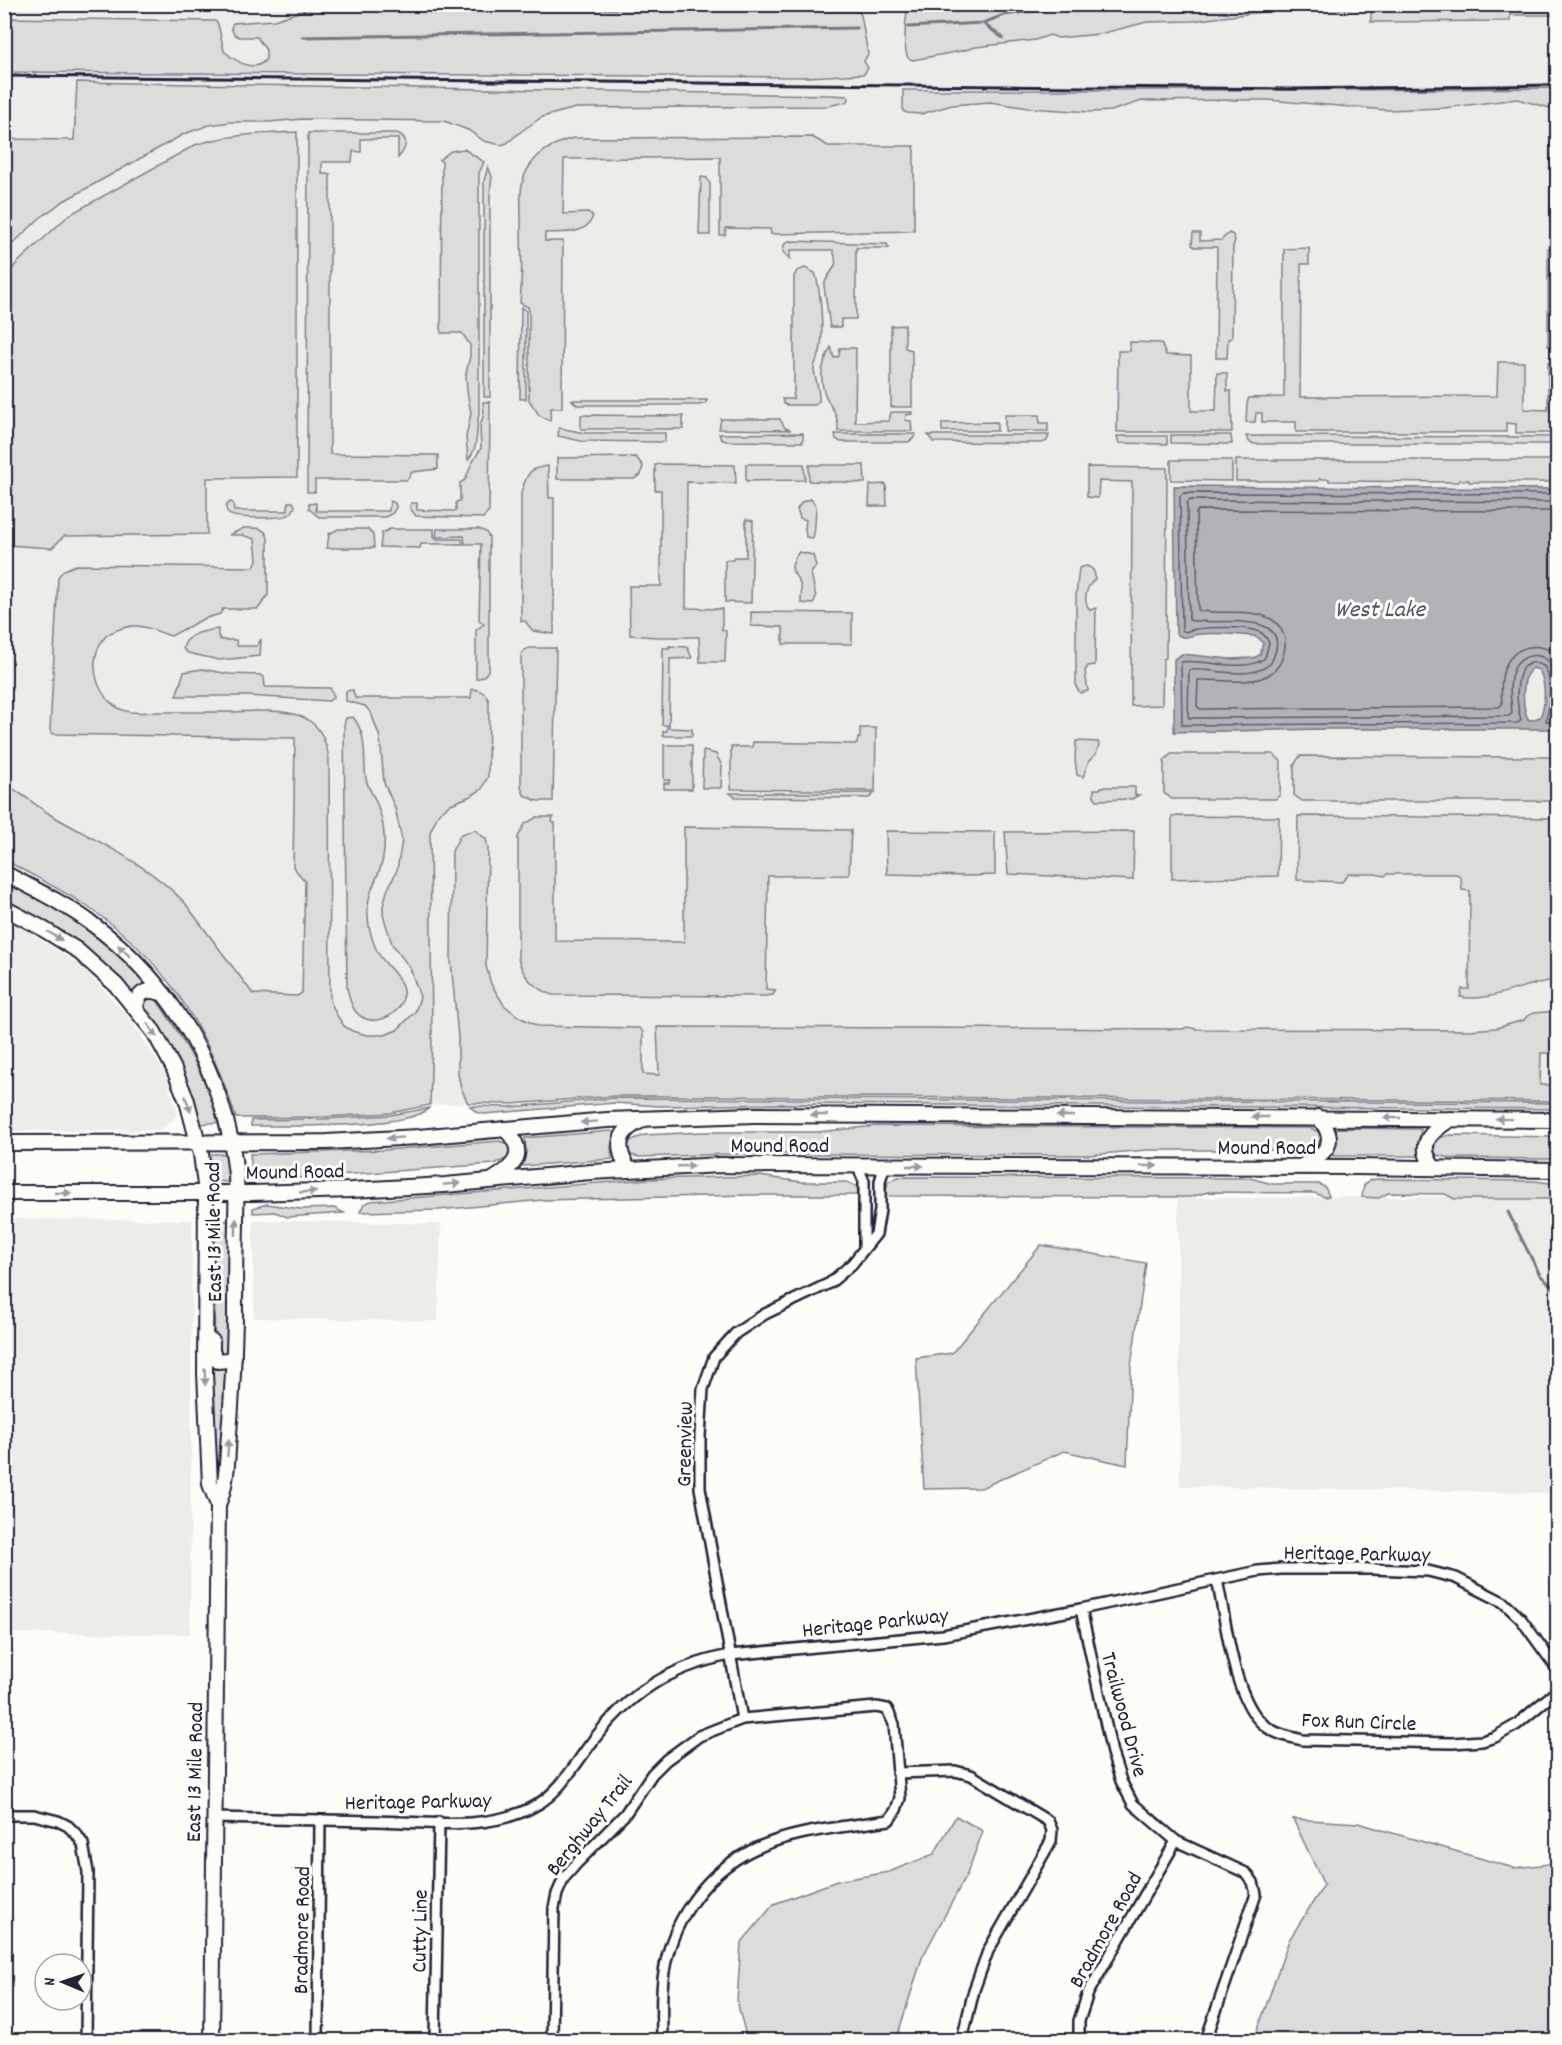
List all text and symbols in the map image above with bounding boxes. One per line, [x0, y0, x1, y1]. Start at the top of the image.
water label: West Lake [1335, 594, 1427, 628]
one-way arrow [47, 931, 64, 942]
one-way arrow [117, 944, 132, 958]
one-way arrow [146, 1021, 157, 1038]
one-way arrow [184, 1095, 193, 1113]
one-way arrow [809, 1110, 828, 1120]
one-way arrow [1055, 1111, 1074, 1121]
one-way arrow [1250, 1112, 1269, 1122]
one-way arrow [1383, 1113, 1402, 1123]
one-way arrow [1495, 1114, 1514, 1124]
one-way arrow [580, 1117, 599, 1126]
street label: Mound Road [731, 1132, 829, 1163]
one-way arrow [386, 1133, 405, 1143]
street label: Mound Road [1218, 1134, 1316, 1165]
street label: Mound Road [245, 1157, 345, 1190]
street label: East 13 Mile Road [199, 1161, 232, 1302]
one-way arrow [906, 1161, 925, 1171]
one-way arrow [1139, 1161, 1158, 1171]
one-way arrow [677, 1162, 696, 1171]
one-way arrow [443, 1179, 462, 1189]
one-way arrow [299, 1187, 318, 1197]
one-way arrow [53, 1188, 72, 1198]
one-way arrow [231, 1218, 241, 1237]
one-way arrow [200, 1367, 209, 1386]
street label: Greenview [670, 1401, 703, 1487]
one-way arrow [223, 1438, 233, 1457]
street label: Heritage Parkway [1283, 1539, 1432, 1572]
street label: Heritage Parkway [801, 1601, 951, 1648]
street label: Trailwood Drive [1091, 1649, 1154, 1781]
street label: East 13 Mile Road [180, 1702, 213, 1843]
street label: Fox Run Circle [1301, 1706, 1417, 1741]
street label: Berghway Trail [540, 1769, 641, 1884]
street label: Heritage Parkway [344, 1787, 493, 1820]
street label: Bradmore Road [287, 1866, 320, 1994]
street label: Bradmore Road [1062, 1867, 1152, 1994]
street label: Cutty Line [405, 1889, 438, 1973]
north arrow [33, 1952, 93, 2012]
text: N [39, 1977, 62, 1986]

